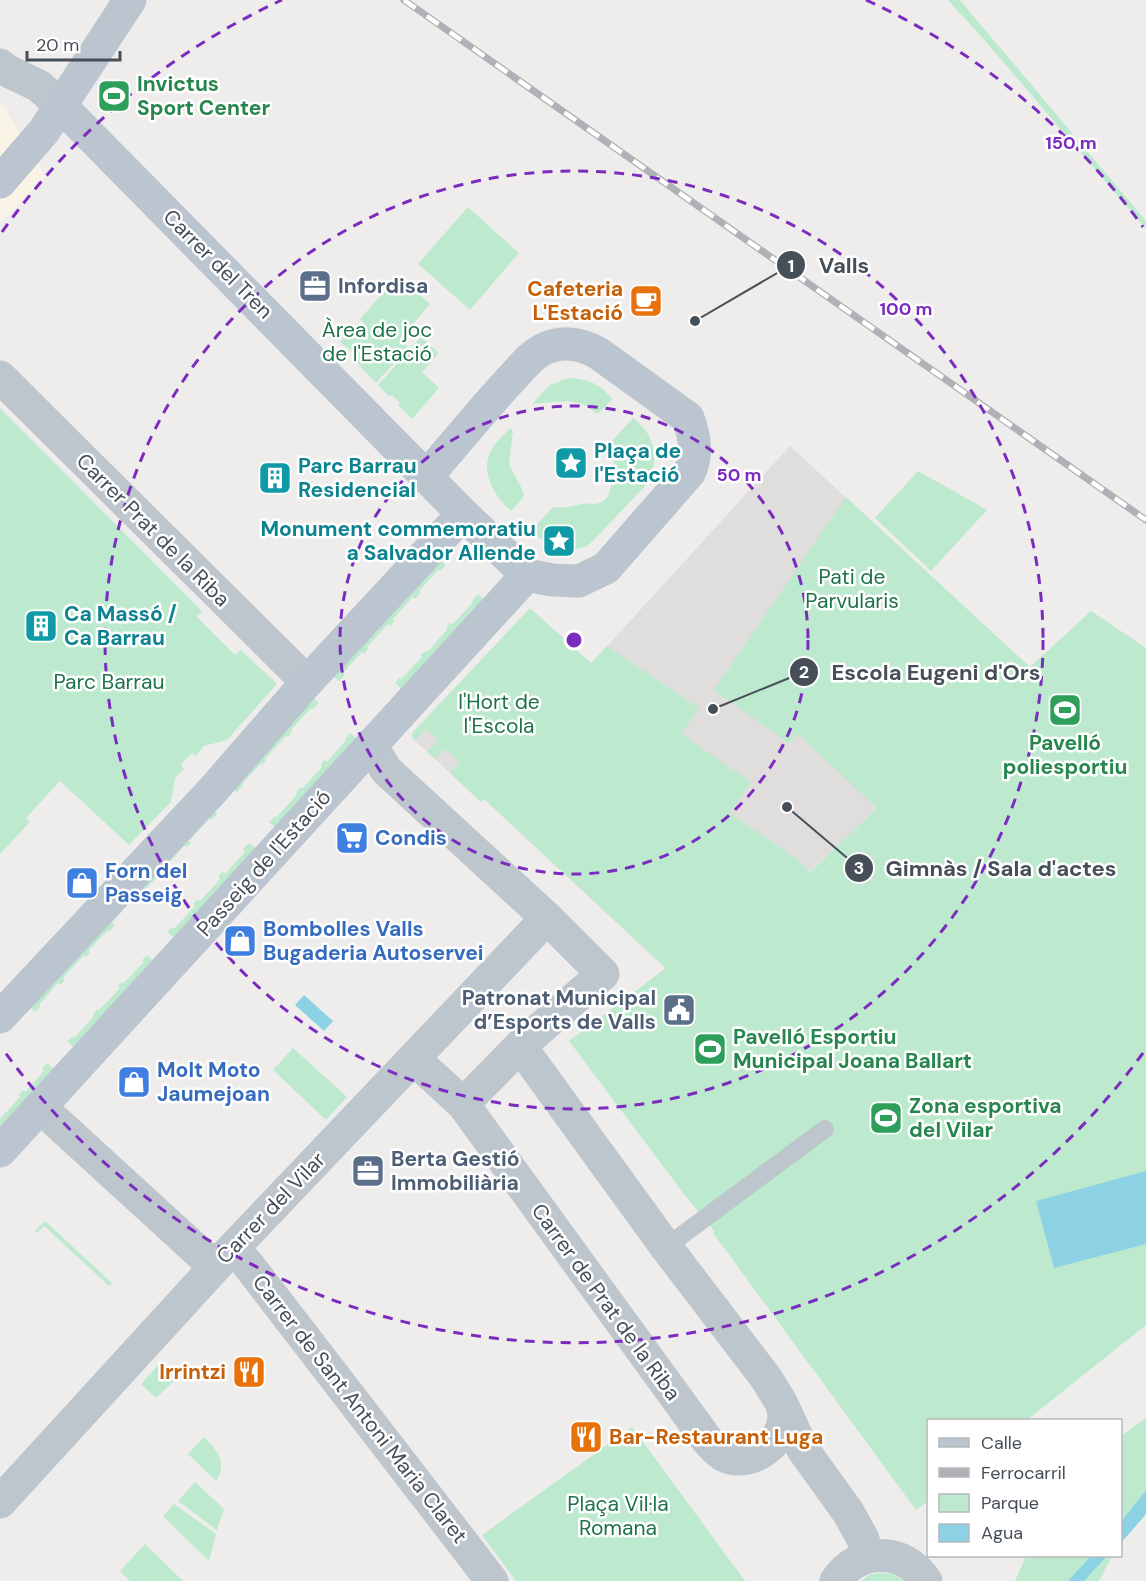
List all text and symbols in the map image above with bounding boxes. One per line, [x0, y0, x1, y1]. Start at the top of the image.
scale bar [27, 24, 120, 62]
text: 20 m [36, 33, 79, 57]
place label: Invictus Sport Center [137, 70, 270, 122]
sports icon: Invictus Sport Center [96, 78, 132, 114]
text: 150 m [1045, 131, 1097, 155]
street label: Carrer del Tren [157, 203, 279, 325]
callout: Valls [776, 245, 881, 285]
text: Valls [819, 251, 869, 280]
text: 1 [788, 254, 794, 278]
office icon: Infordisa [297, 268, 333, 304]
place label: Infordisa [338, 272, 428, 300]
place label: Cafeteria L'Estació [527, 275, 623, 327]
cafe icon: Cafeteria L'Estació [628, 283, 664, 319]
text: 100 m [879, 297, 933, 321]
park label: Àrea de joc de l'Estació [322, 316, 432, 368]
place label: Plaça de l'Estació [594, 437, 681, 489]
place icon: Plaça de l'Estació [553, 445, 589, 481]
street label: Carrer Prat de la Riba [70, 447, 236, 613]
place label: Parc Barrau Residencial [298, 452, 417, 504]
building icon: Parc Barrau Residencial [257, 460, 293, 496]
text: 50 m [716, 463, 762, 487]
place label: Monument commemoratiu a Salvador Allende [260, 515, 536, 567]
place icon: Monument commemoratiu a Salvador Allende [541, 523, 577, 559]
park label: Pati de Parvularis [805, 563, 899, 615]
place label: Ca Massó / Ca Barrau [64, 600, 177, 652]
building icon: Ca Massó / Ca Barrau [23, 608, 59, 644]
centre of rings [564, 630, 584, 650]
callout: Escola Eugeni d'Ors [789, 652, 1052, 692]
text: Escola Eugeni d'Ors [831, 658, 1041, 687]
text: 2 [799, 660, 809, 684]
park label: Parc Barrau [53, 668, 165, 696]
park label: l'Hort de l'Escola [458, 688, 540, 740]
sports icon: Pavelló poliesportiu [1047, 692, 1083, 728]
place label: Pavelló poliesportiu [1003, 729, 1127, 781]
street label: Passeig de l'Estació [191, 784, 337, 942]
supermarket icon: Condis [334, 820, 370, 856]
place label: Condis [375, 824, 447, 852]
callout: Gimnàs / Sala d'actes [844, 848, 1129, 888]
text: Gimnàs / Sala d'actes [886, 854, 1116, 883]
text: 3 [854, 856, 864, 880]
place label: Forn del Passeig [105, 857, 187, 909]
shop icon: Forn del Passeig [64, 865, 100, 901]
place label: Bombolles Valls Bugaderia Autoservei [263, 915, 484, 967]
shop icon: Bombolles Valls Bugaderia Autoservei [222, 923, 258, 959]
place label: Patronat Municipal d’Esports de Valls [462, 984, 656, 1036]
public building icon: Patronat Municipal d’Esports de Valls [661, 992, 697, 1028]
place label: Pavelló Esportiu Municipal Joana Ballart [733, 1023, 972, 1075]
sports icon: Pavelló Esportiu Municipal Joana Ballart [692, 1031, 728, 1067]
place label: Molt Moto Jaumejoan [157, 1056, 270, 1108]
shop icon: Molt Moto Jaumejoan [116, 1064, 152, 1100]
place label: Zona esportiva del Vilar [909, 1092, 1061, 1144]
sports icon: Zona esportiva del Vilar [868, 1100, 904, 1136]
place label: Berta Gestió Immobiliària [391, 1145, 519, 1197]
street label: Carrer del Vilar [210, 1146, 332, 1270]
office icon: Berta Gestió Immobiliària [350, 1153, 386, 1189]
street label: Carrer de Prat de la Riba [525, 1198, 687, 1406]
street label: Carrer de Sant Antoni Maria Claret [246, 1269, 474, 1549]
restaurant icon: Irrintzi [231, 1354, 267, 1390]
place label: Irrintzi [159, 1358, 226, 1386]
restaurant icon: Bar-Restaurant Luga [568, 1419, 604, 1455]
legend [927, 1419, 1122, 1557]
place label: Bar-Restaurant Luga [609, 1423, 823, 1451]
text: Calle [981, 1431, 1022, 1455]
text: Ferrocarril [981, 1461, 1066, 1485]
park label: Plaça Vil·la Romana [567, 1490, 669, 1542]
text: Parque [981, 1491, 1039, 1515]
text: Agua [981, 1521, 1023, 1545]

